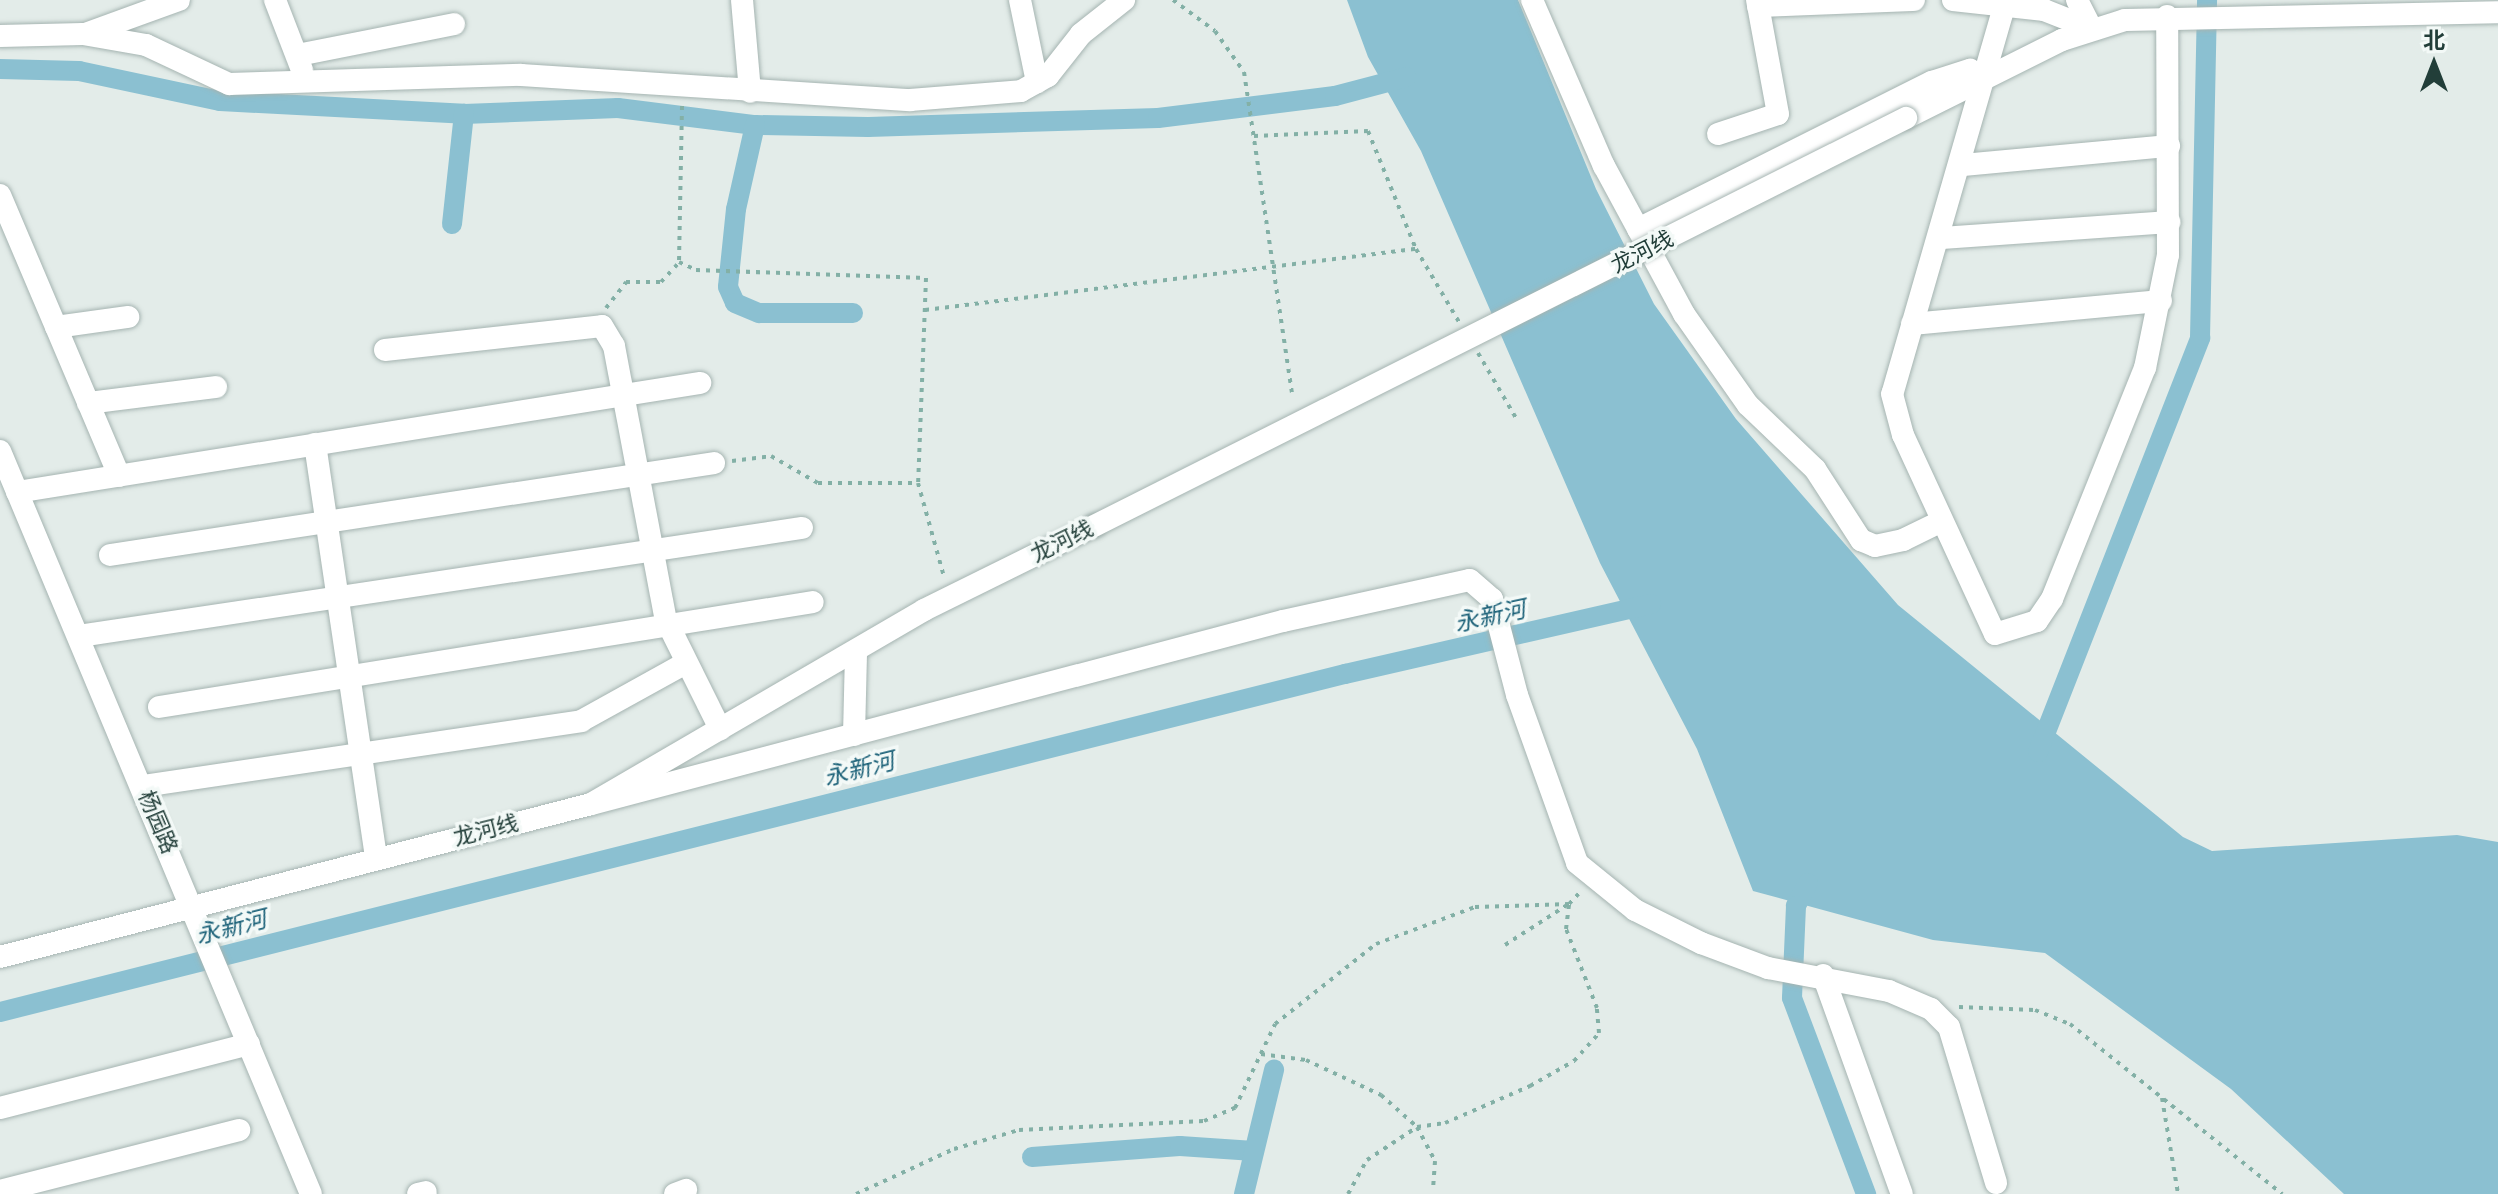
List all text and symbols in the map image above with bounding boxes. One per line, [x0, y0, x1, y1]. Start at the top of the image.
north arrow [2394, 24, 2474, 104]
text: 北 [2423, 26, 2445, 54]
street label: 龙河线 [1607, 225, 1677, 279]
street label: 龙河线 [1027, 515, 1097, 567]
water label: 永新河 [1452, 594, 1528, 638]
water label: 永新河 [821, 746, 897, 792]
street label: 杨园路 [133, 786, 183, 858]
street label: 龙河线 [451, 809, 521, 851]
water label: 永新河 [193, 904, 269, 950]

